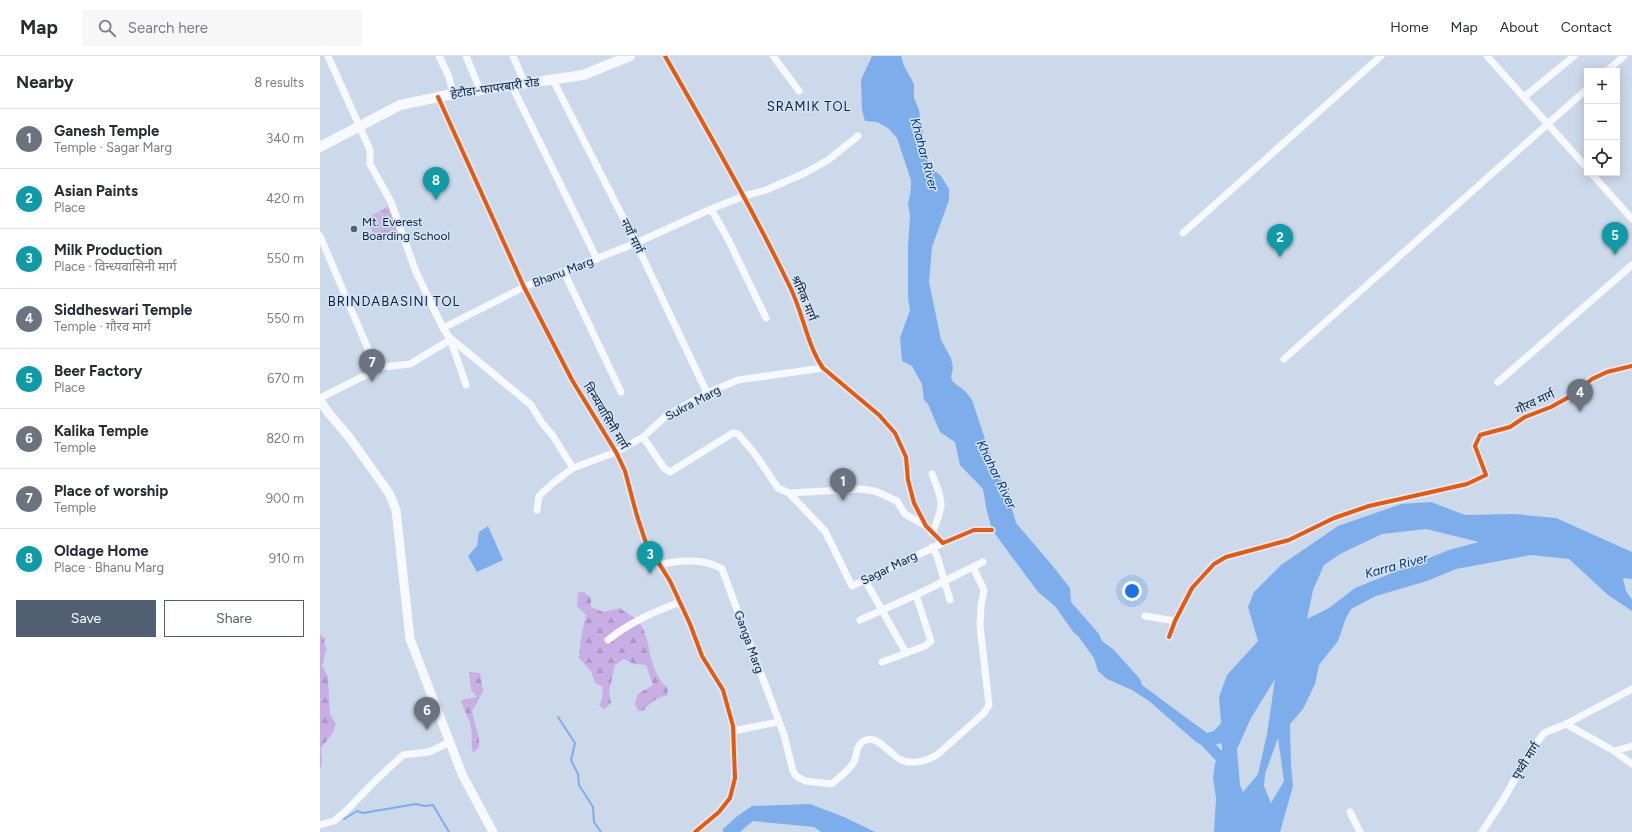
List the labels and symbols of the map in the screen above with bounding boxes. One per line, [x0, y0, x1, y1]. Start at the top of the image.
street label: हेटौडा-फापरबारी रोड [450, 74, 541, 101]
district label: SRAMIK TOL [767, 99, 851, 114]
water label: Khahar River [908, 116, 942, 193]
pin: 8 [423, 167, 449, 200]
place label: Mt. Everest Boarding School [362, 215, 450, 243]
street label: नयाँ मार्ग [618, 216, 648, 256]
pin: 5 [1602, 222, 1628, 255]
marker: Mt. Everest Boarding School [349, 224, 359, 234]
pin: 2 [1267, 224, 1293, 257]
street label: Bhanu Marg [531, 254, 595, 290]
street label: श्रमिक मार्ग [788, 273, 821, 324]
district label: BRINDABASINI TOL [328, 294, 460, 309]
pin: 7 [359, 349, 385, 382]
pin: 4 [1567, 379, 1593, 412]
street label: विन्ध्यवासिनी मार्ग [581, 380, 633, 453]
street label: Sukra Marg [663, 383, 723, 423]
street label: गौरव मार्ग [1513, 386, 1558, 417]
water label: Khahar River [973, 437, 1020, 512]
pin: 1 [830, 468, 856, 501]
pin: 3 [637, 541, 663, 574]
street label: Sagar Marg [858, 548, 920, 588]
water label: Karra River [1363, 550, 1430, 581]
your location [1122, 581, 1142, 601]
street label: Ganga Marg [731, 609, 767, 675]
pin: 6 [414, 697, 440, 730]
street label: पृथ्वी मार्ग [1508, 738, 1543, 782]

